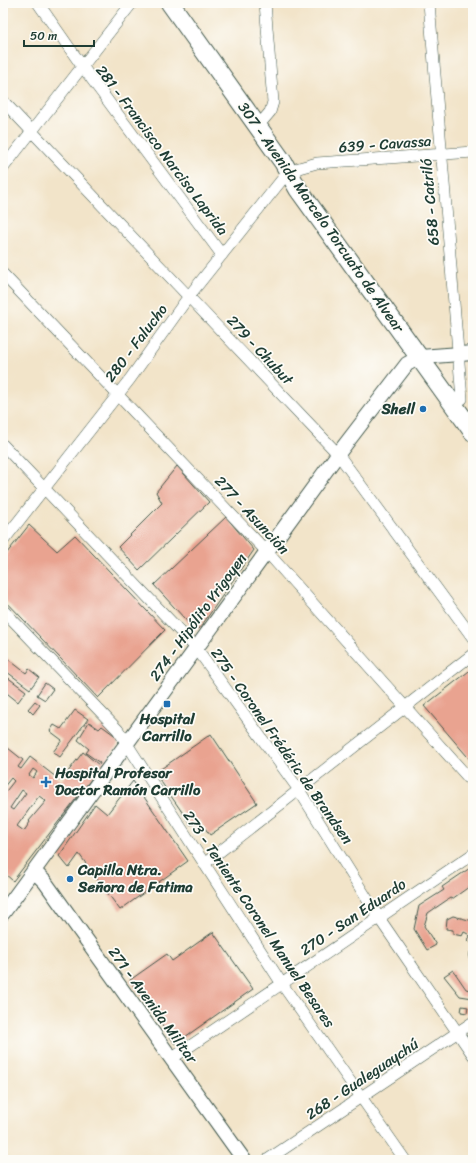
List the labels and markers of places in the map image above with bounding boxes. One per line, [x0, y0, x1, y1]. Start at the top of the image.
place label: Shell [380, 396, 416, 422]
marker: Shell [418, 404, 428, 414]
marker: Hospital Carrillo [162, 699, 172, 709]
place label: Hospital Carrillo [138, 706, 195, 749]
place label: Hospital Profesor Doctor Ramón Carrillo [54, 760, 201, 803]
marker: Hospital Profesor Doctor Ramón Carrillo [40, 776, 52, 788]
place label: Capilla Ntra. Señora de Fatima [77, 857, 193, 900]
marker: Capilla Ntra. Señora de Fatima [65, 874, 75, 884]

